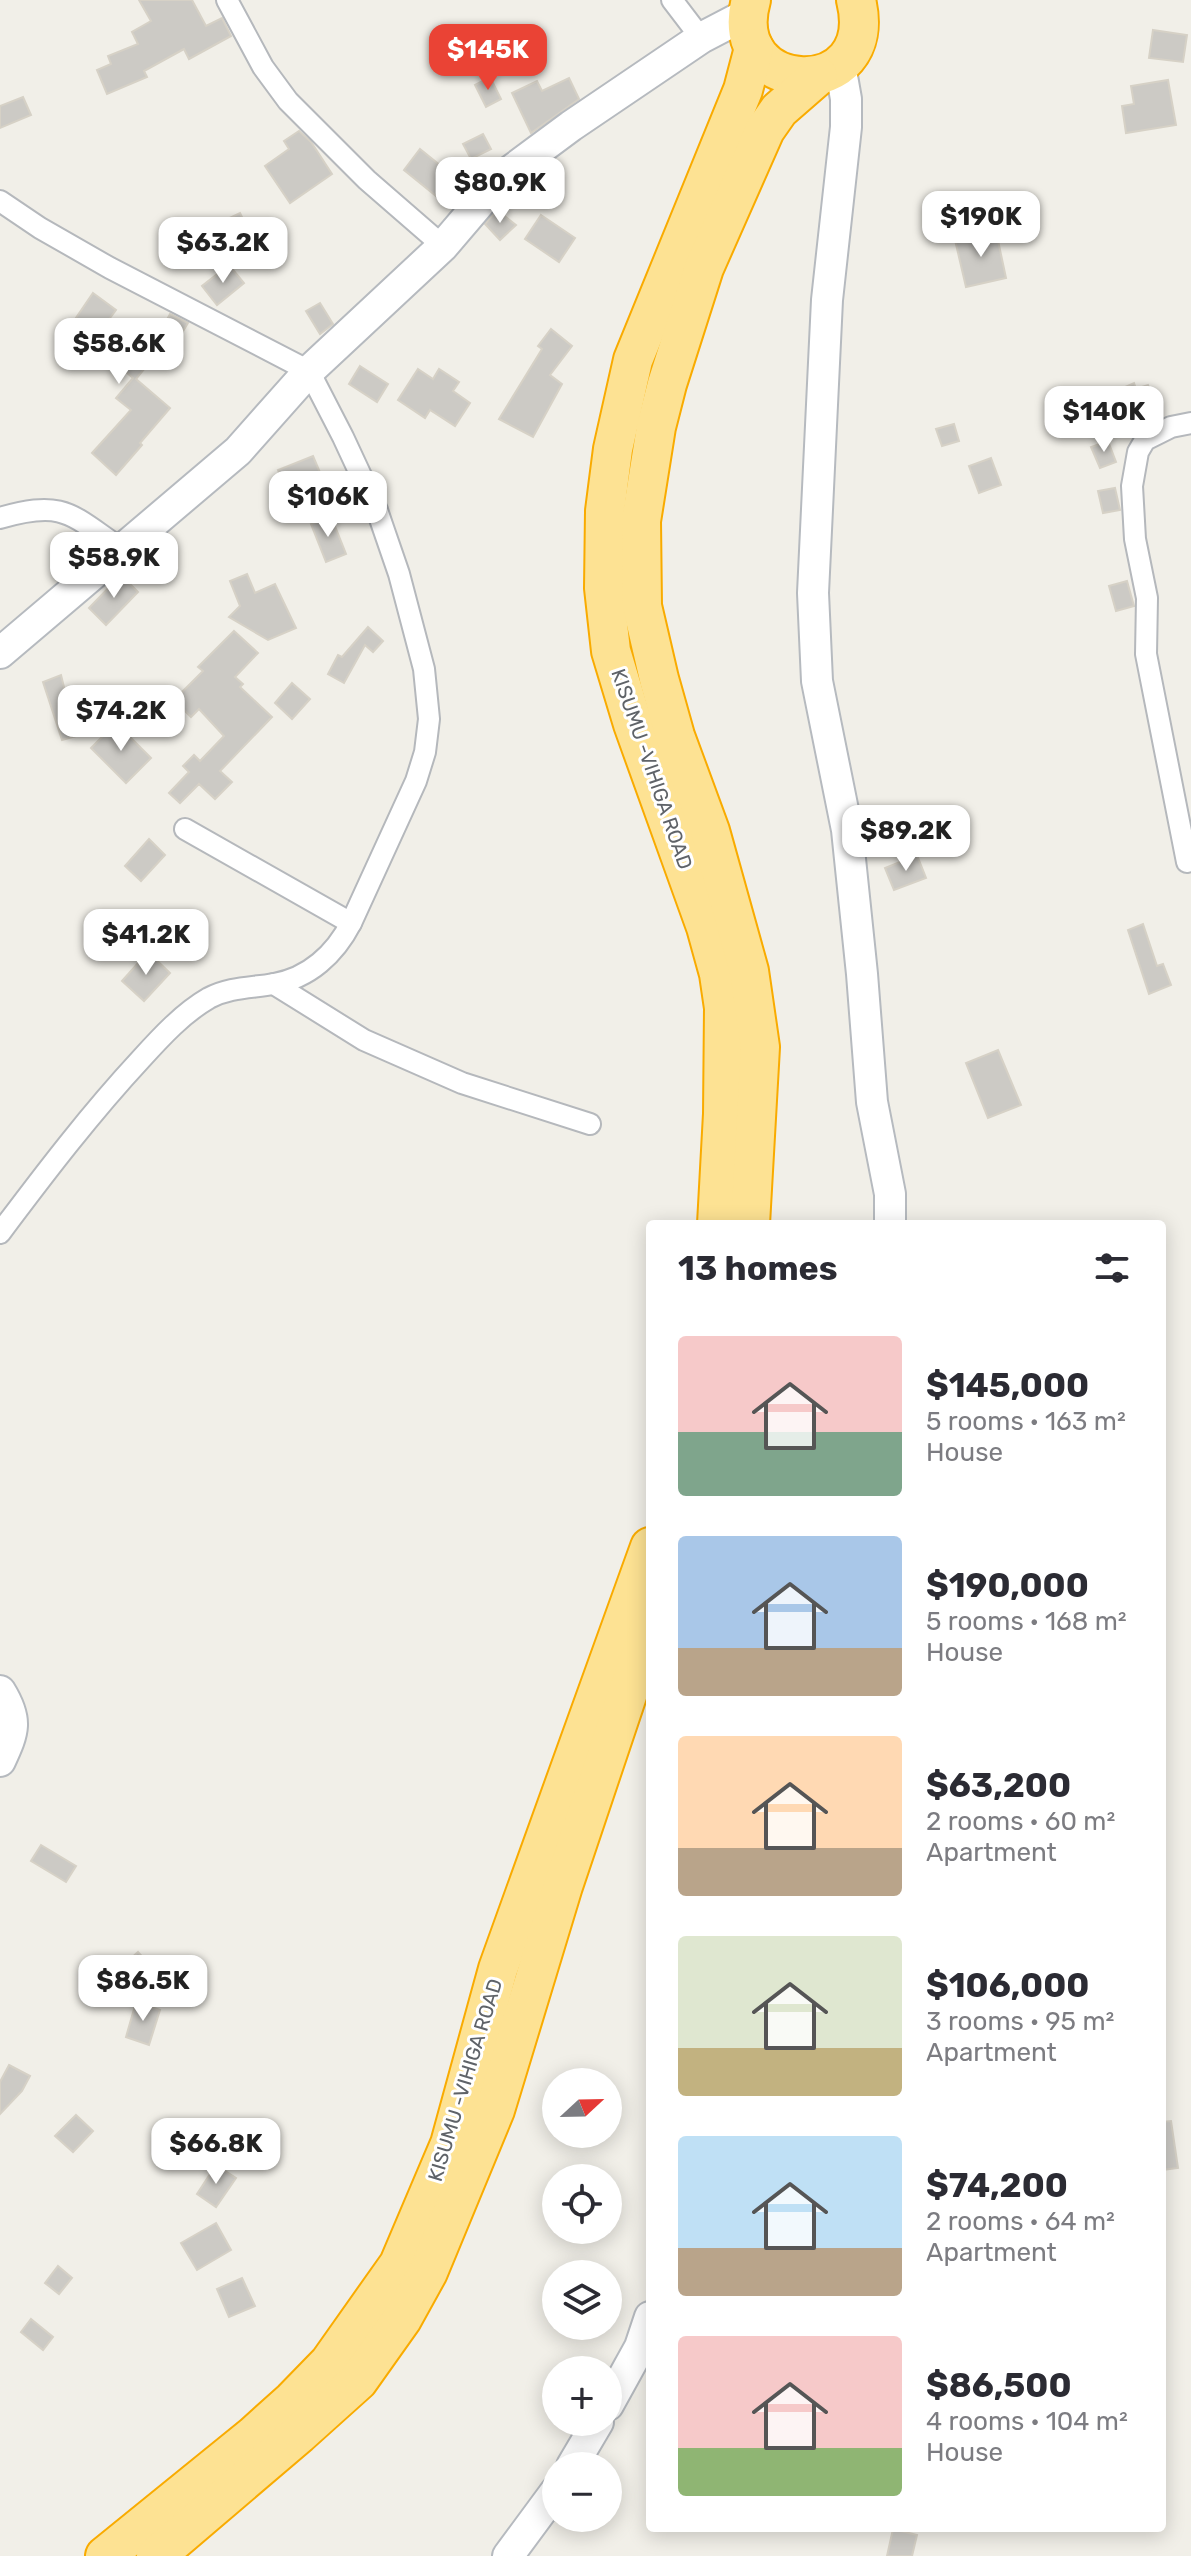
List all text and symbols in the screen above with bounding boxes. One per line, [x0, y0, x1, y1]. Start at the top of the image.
pin: $145K [432, 24, 544, 92]
text: $145K [447, 34, 529, 65]
pin: $80.9K [435, 157, 565, 225]
text: $80.9K [454, 167, 546, 198]
pin: $190K [925, 191, 1037, 259]
text: $190K [940, 201, 1022, 232]
pin: $63.2K [158, 217, 288, 285]
text: $63.2K [177, 227, 269, 258]
pin: $58.6K [54, 318, 184, 386]
text: $58.6K [72, 328, 166, 359]
pin: $140K [1048, 386, 1160, 454]
text: $140K [1063, 396, 1145, 427]
pin: $106K [272, 471, 384, 539]
text: $106K [287, 481, 369, 512]
pin: $58.9K [49, 532, 179, 600]
text: $58.9K [68, 542, 160, 573]
street label: KISUMU -VIHIGA ROAD [606, 666, 698, 872]
pin: $74.2K [56, 685, 186, 753]
text: $74.2K [76, 695, 166, 726]
pin: $89.2K [841, 805, 971, 873]
text: $89.2K [860, 815, 952, 846]
pin: $41.2K [81, 909, 211, 977]
text: $41.2K [102, 919, 190, 950]
icon: filters [1090, 1246, 1134, 1290]
text: 13 homes [678, 1248, 838, 1289]
text: $145,000 [926, 1365, 1089, 1406]
icon: home [742, 1368, 838, 1464]
text: 5 rooms · 163 m² [926, 1406, 1126, 1437]
text: House [926, 1437, 1003, 1468]
text: $190,000 [926, 1565, 1089, 1606]
icon: home [742, 1568, 838, 1664]
text: 5 rooms · 168 m² [926, 1606, 1127, 1637]
text: House [926, 1637, 1003, 1668]
text: $63,200 [926, 1765, 1071, 1806]
icon: home [742, 1768, 838, 1864]
text: 2 rooms · 60 m² [926, 1806, 1115, 1837]
text: Apartment [926, 1837, 1057, 1868]
pin: $86.5K [78, 1955, 208, 2023]
text: $86.5K [96, 1965, 190, 1996]
text: $106,000 [926, 1965, 1089, 2006]
icon: home [742, 1968, 838, 2064]
street label: KISUMU -VIHIGA ROAD [423, 1976, 507, 2184]
text: 3 rooms · 95 m² [926, 2006, 1114, 2037]
text: Apartment [926, 2037, 1057, 2068]
north arrow [542, 2068, 622, 2148]
map controls [542, 2068, 622, 2532]
pin: $66.8K [151, 2118, 281, 2186]
text: $66.8K [169, 2128, 263, 2159]
button: locate [542, 2164, 622, 2244]
text: $74,200 [926, 2165, 1068, 2206]
icon: home [742, 2168, 838, 2264]
text: 2 rooms · 64 m² [926, 2206, 1115, 2237]
text: Apartment [926, 2237, 1057, 2268]
button: layers [542, 2260, 622, 2340]
button: + [542, 2356, 622, 2436]
text: $86,500 [926, 2365, 1072, 2406]
icon: home [742, 2368, 838, 2464]
text: 4 rooms · 104 m² [926, 2406, 1128, 2437]
text: House [926, 2437, 1003, 2468]
button: − [542, 2452, 622, 2532]

